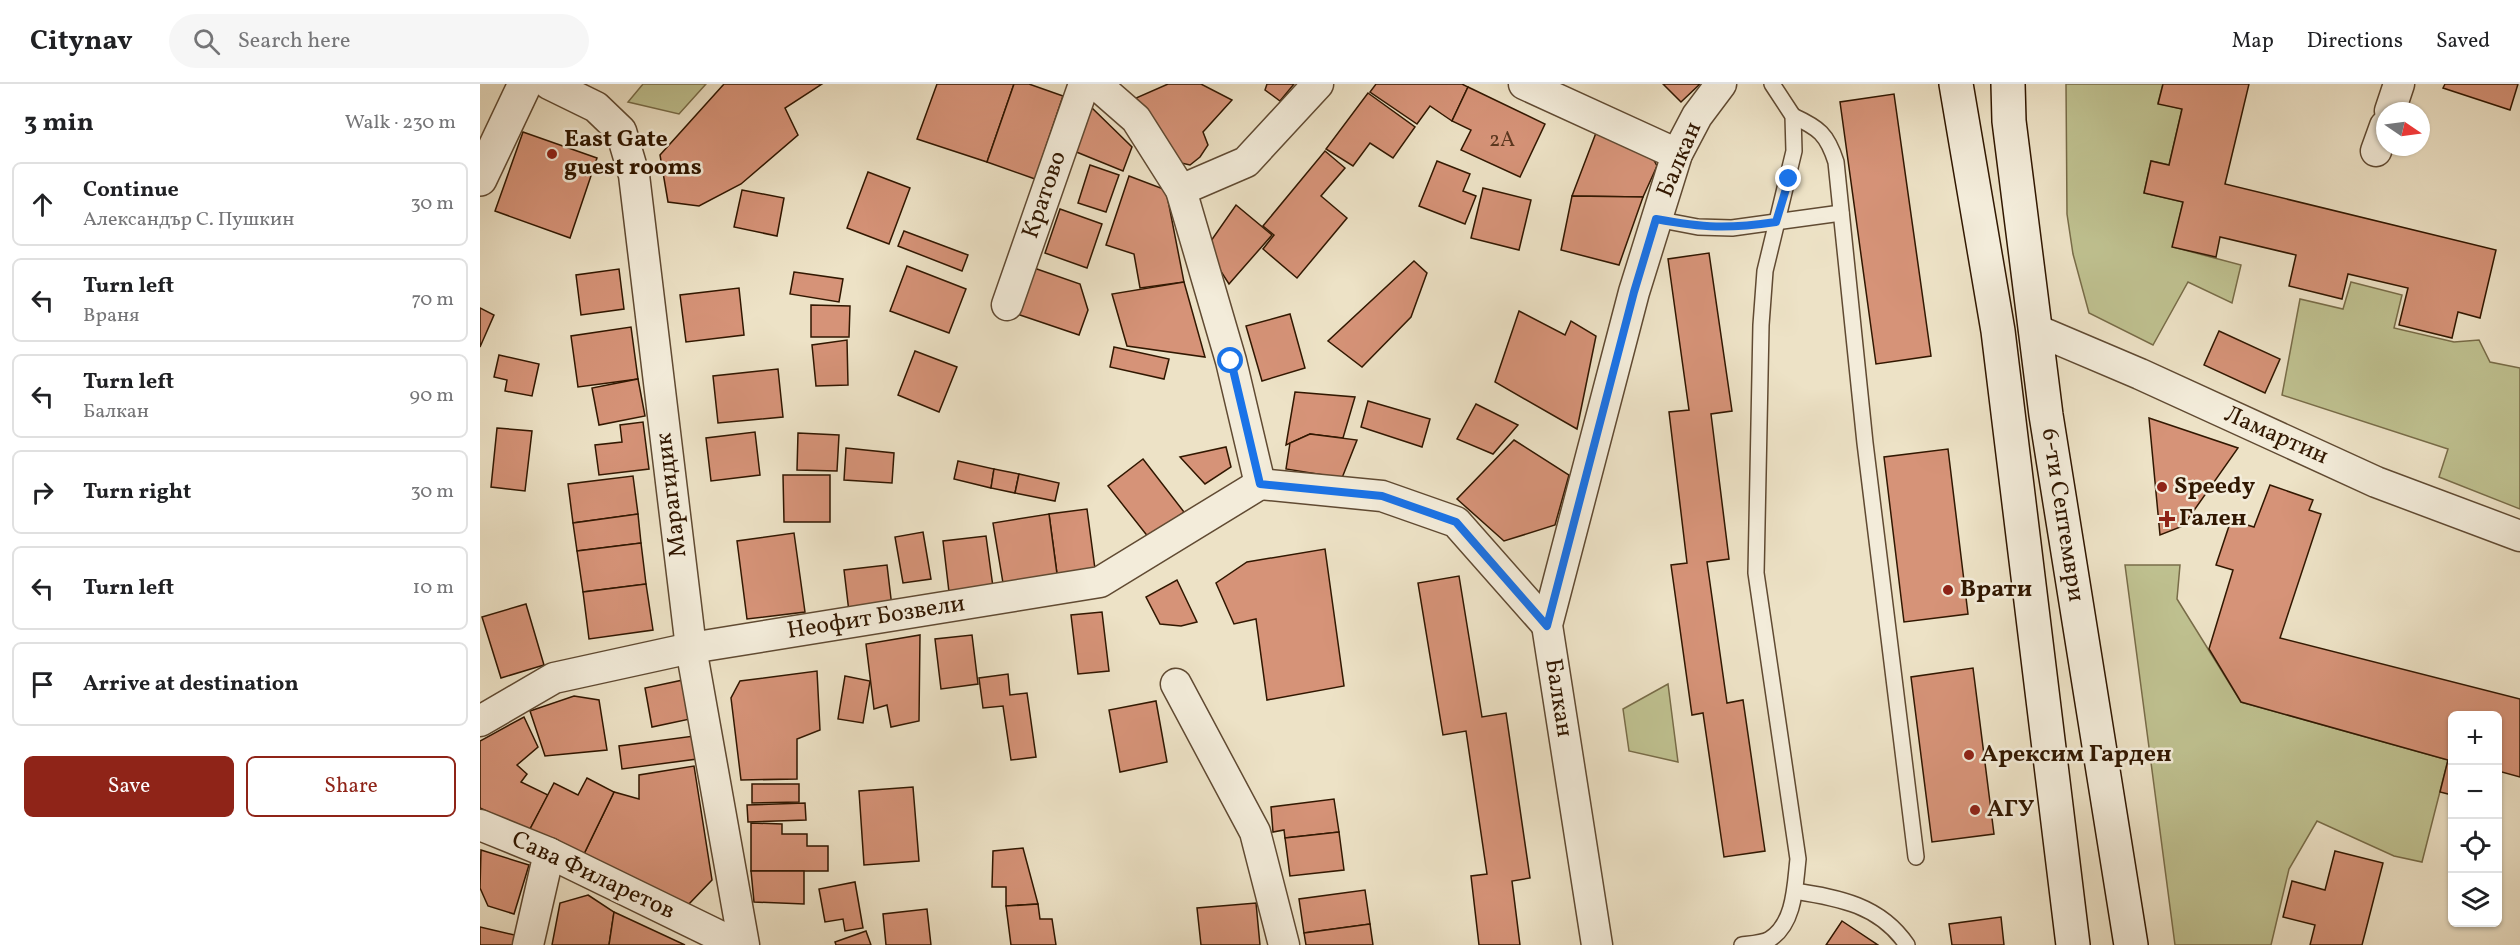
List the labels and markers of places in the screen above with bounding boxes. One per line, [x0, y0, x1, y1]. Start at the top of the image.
place label: East Gate guest rooms [564, 123, 702, 185]
marker: East Gate guest rooms [545, 147, 559, 161]
place label: Speedy [2174, 470, 2256, 504]
marker: Speedy [2155, 480, 2169, 494]
place label: Гален [2179, 502, 2246, 536]
marker: Гален [2160, 512, 2174, 526]
place label: Врати [1960, 573, 2032, 607]
marker: Врати [1941, 583, 1955, 597]
place label: Арексим Гарден [1981, 738, 2172, 772]
marker: Арексим Гарден [1962, 748, 1976, 762]
place label: АГУ [1987, 793, 2034, 827]
marker: АГУ [1968, 803, 1982, 817]

